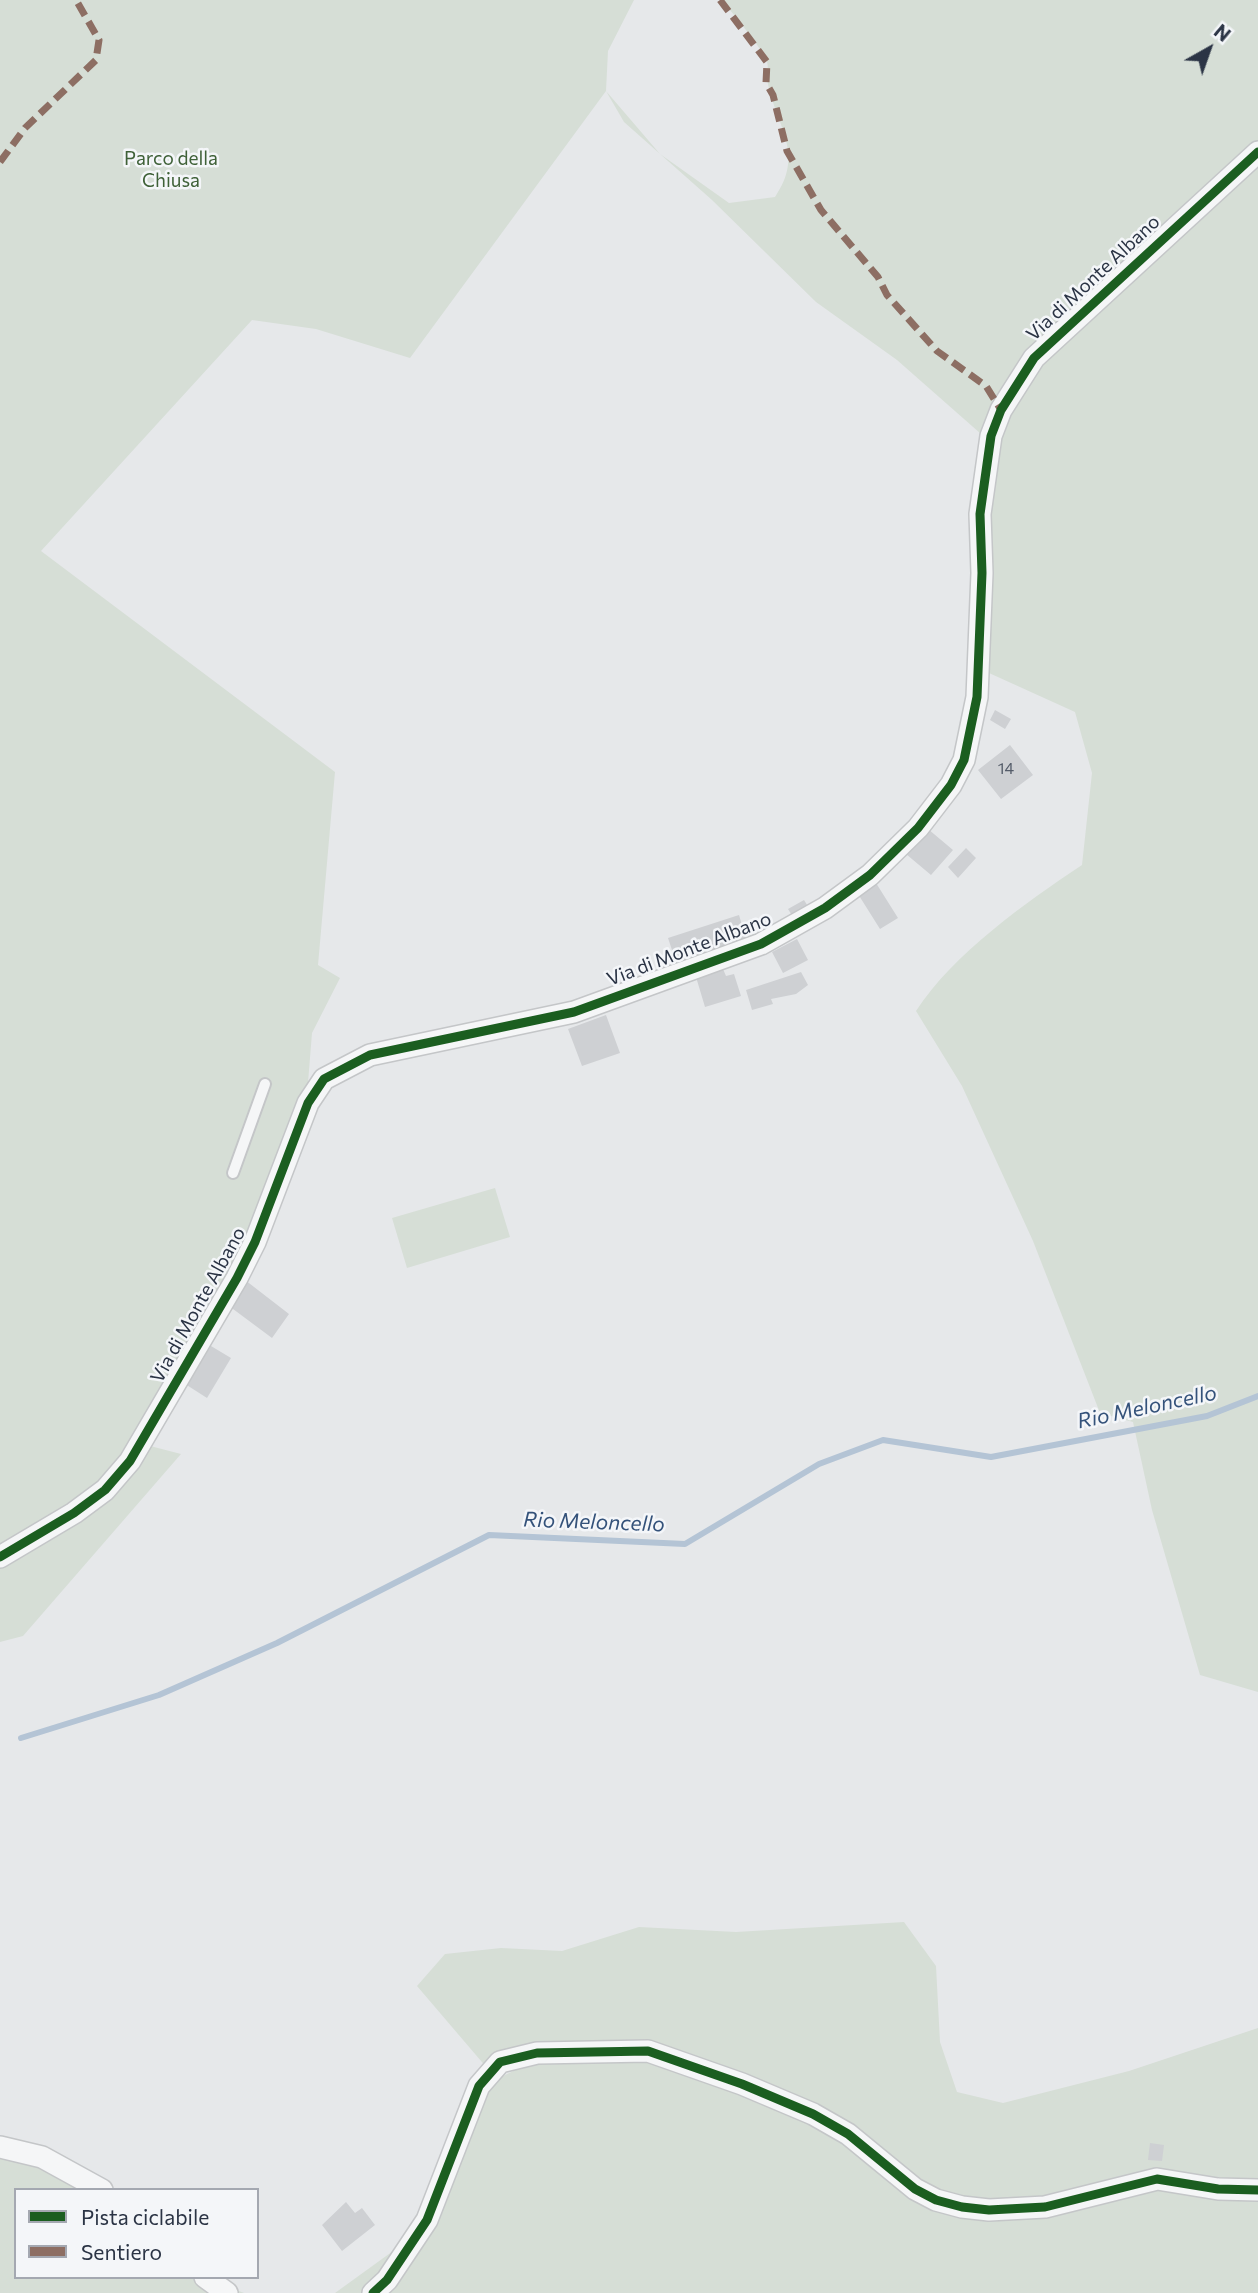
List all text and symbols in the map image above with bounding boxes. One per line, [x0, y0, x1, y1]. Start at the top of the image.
north arrow [1174, 14, 1244, 84]
text: N [1210, 19, 1236, 46]
park label: Parco della Chiusa [124, 148, 218, 192]
street label: Via di Monte Albano [1022, 210, 1164, 346]
house number: 14 [998, 759, 1014, 779]
street label: Via di Monte Albano [604, 907, 774, 991]
street label: Via di Monte Albano [146, 1223, 250, 1387]
water label: Rio Meloncello [1075, 1380, 1219, 1434]
water label: Rio Meloncello [523, 1507, 665, 1537]
legend [14, 2188, 259, 2279]
text: Pista ciclabile [81, 2204, 209, 2229]
text: Sentiero [81, 2239, 162, 2264]

